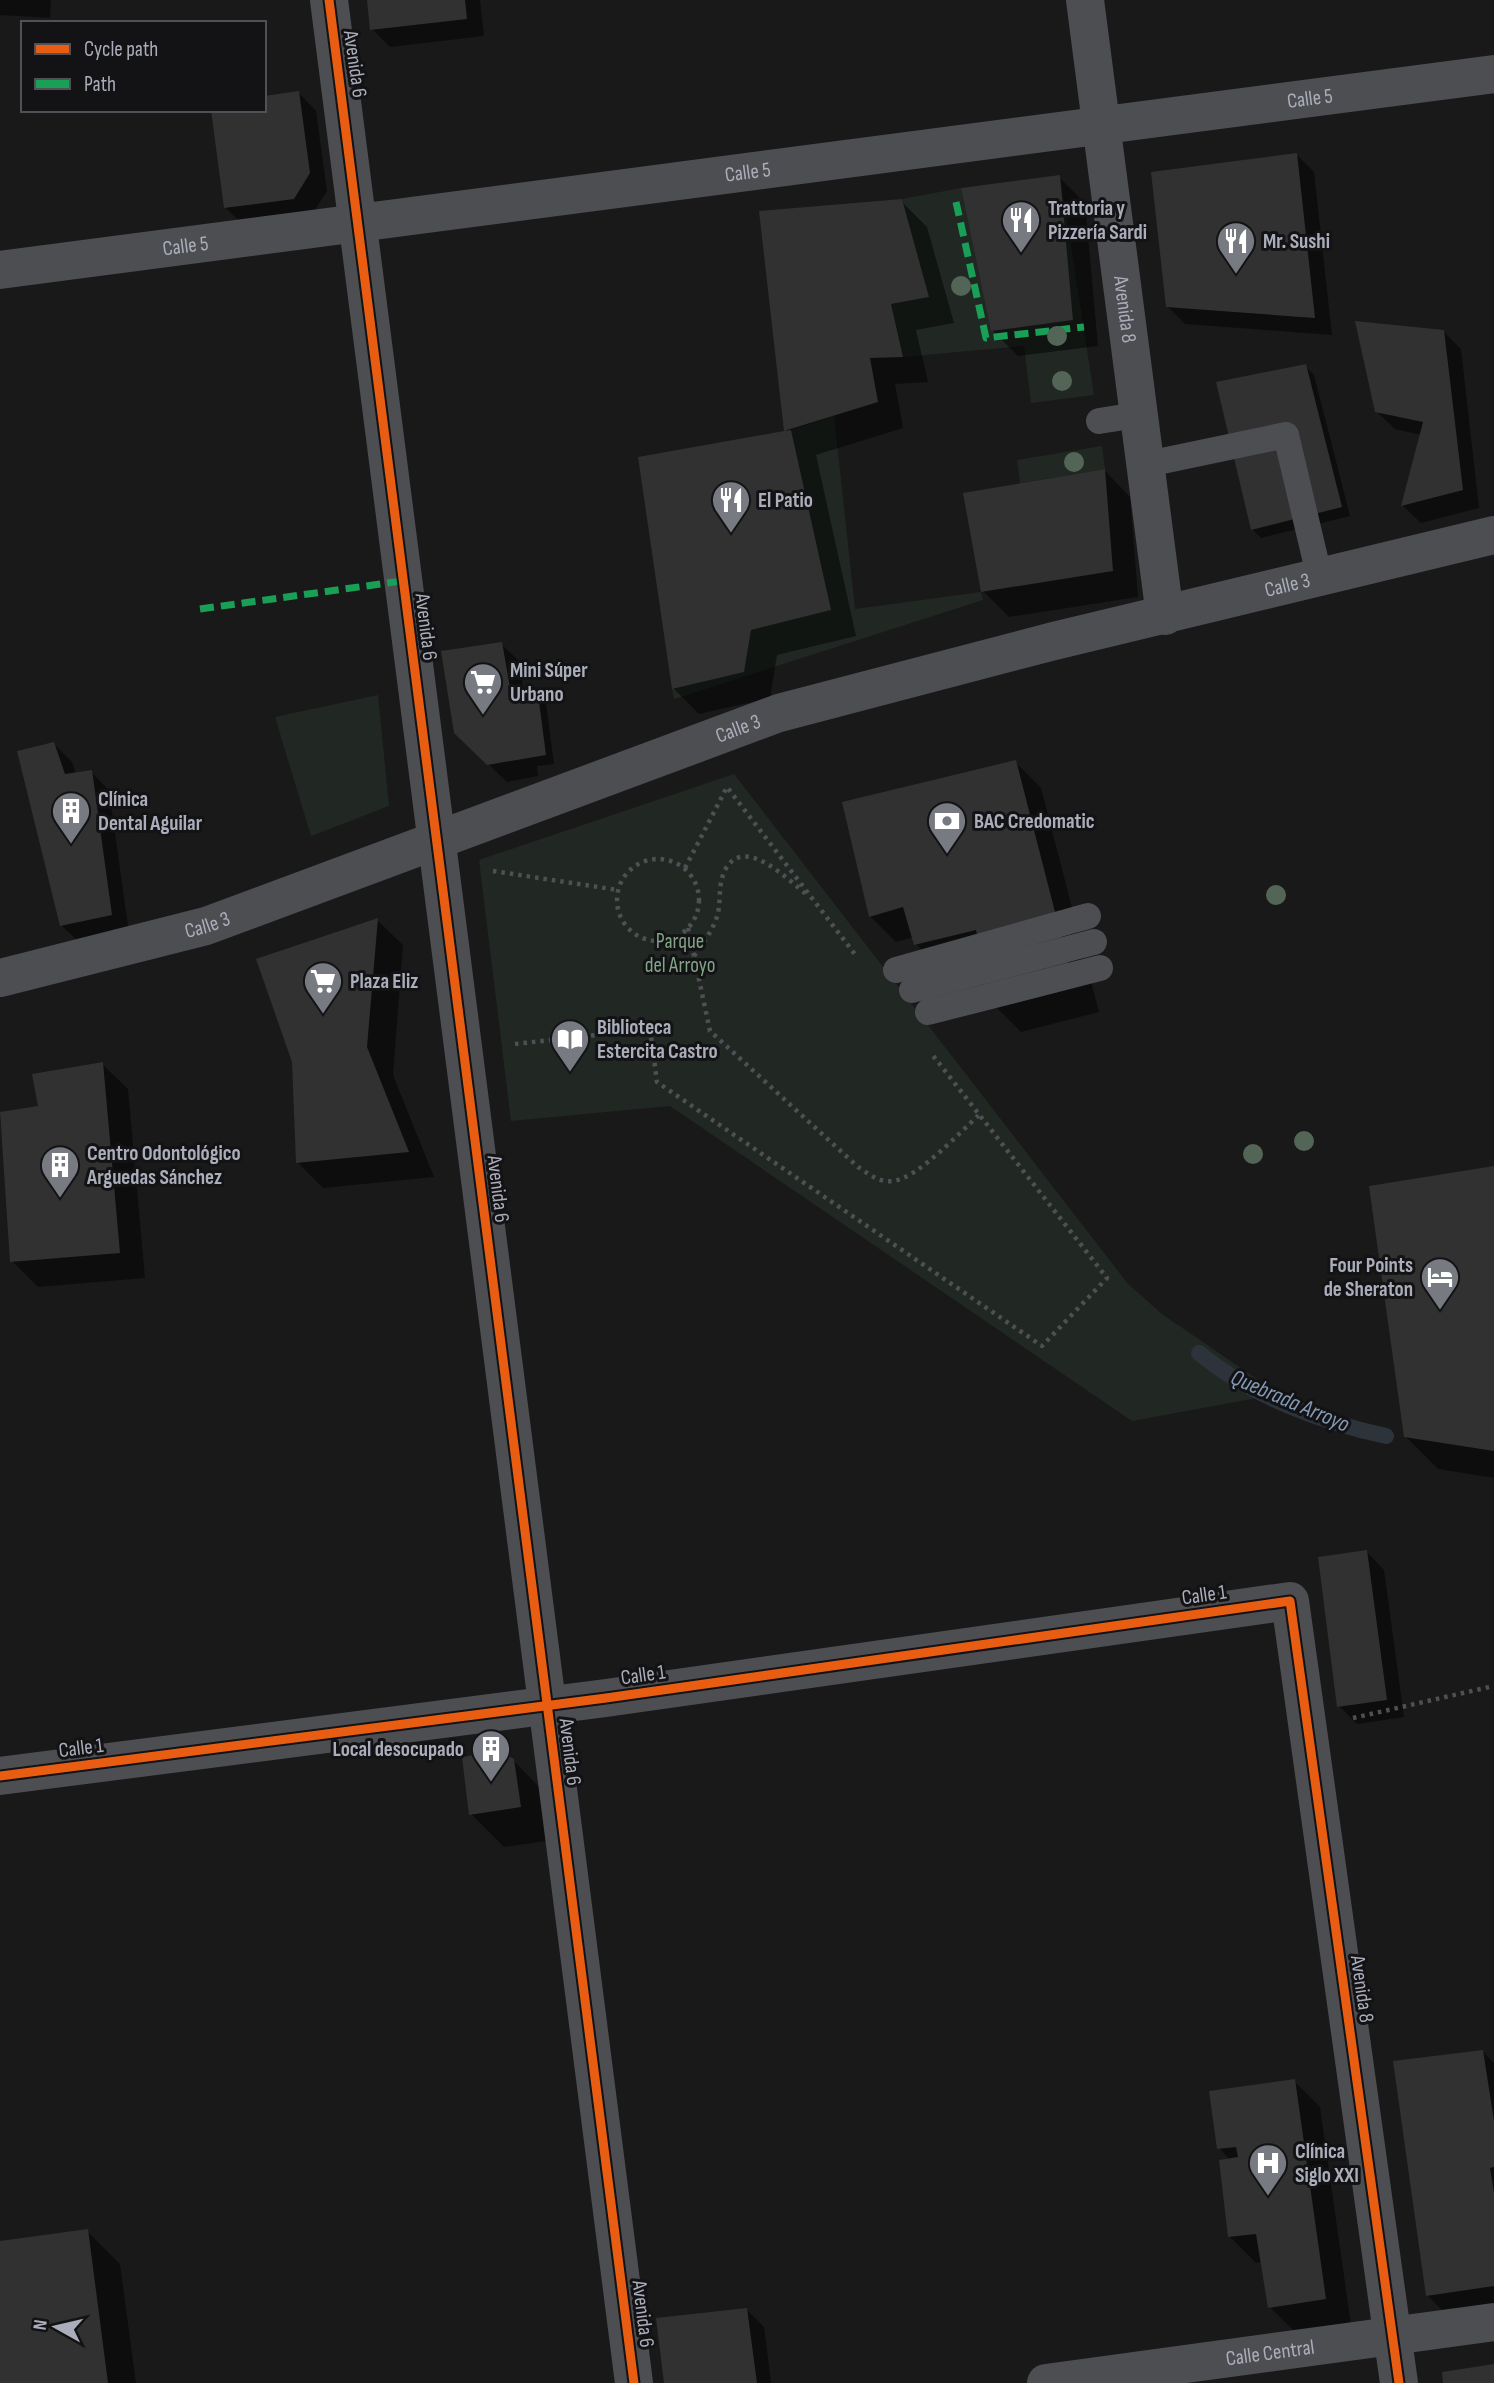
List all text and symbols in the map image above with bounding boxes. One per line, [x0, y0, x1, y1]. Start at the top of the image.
legend [21, 21, 266, 112]
street label: Avenida 6 [338, 28, 372, 99]
text: Cycle path [84, 37, 158, 62]
text: Path [84, 72, 116, 97]
street label: Calle 5 [1285, 83, 1334, 114]
street label: Calle 5 [723, 157, 772, 187]
place label: Trattoria y Pizzería Sardi [1048, 196, 1147, 245]
restaurant icon: Trattoria y Pizzería Sardi [1000, 199, 1042, 254]
restaurant icon: Mr. Sushi [1215, 220, 1257, 275]
place label: Mr. Sushi [1263, 229, 1330, 254]
street label: Calle 5 [161, 230, 210, 261]
street label: Avenida 8 [1108, 273, 1142, 344]
restaurant icon: El Patio [710, 479, 752, 534]
place label: El Patio [758, 488, 813, 513]
street label: Calle 3 [1262, 567, 1313, 602]
street label: Avenida 6 [409, 591, 443, 662]
place label: Mini Súper Urbano [510, 658, 588, 707]
supermarket icon: Mini Súper Urbano [462, 661, 504, 716]
street label: Calle 3 [712, 708, 764, 748]
place label: Clínica Dental Aguilar [98, 787, 203, 836]
building icon: Clínica Dental Aguilar [50, 790, 92, 845]
bank icon: BAC Credomatic [926, 800, 968, 855]
place label: BAC Credomatic [974, 809, 1095, 834]
street label: Calle 3 [182, 906, 234, 943]
park label: Parque del Arroyo [645, 929, 715, 978]
supermarket icon: Plaza Eliz [302, 960, 344, 1015]
place label: Plaza Eliz [350, 969, 418, 994]
place label: Biblioteca Estercita Castro [597, 1015, 718, 1064]
library icon: Biblioteca Estercita Castro [549, 1018, 591, 1073]
place label: Centro Odontológico Arguedas Sánchez [86, 1141, 241, 1190]
building icon: Centro Odontológico Arguedas Sánchez [39, 1144, 81, 1199]
street label: Avenida 6 [481, 1153, 515, 1224]
place label: Four Points de Sheraton [1324, 1253, 1413, 1302]
hotel icon: Four Points de Sheraton [1419, 1256, 1461, 1311]
water label: Quebrada Arroyo [1226, 1363, 1354, 1439]
street label: Calle 1 [1180, 1579, 1229, 1610]
street label: Calle 1 [619, 1659, 668, 1690]
street label: Avenida 6 [553, 1716, 587, 1787]
building icon: Local desocupado [470, 1728, 512, 1783]
street label: Calle 1 [57, 1733, 105, 1763]
place label: Local desocupado [333, 1737, 464, 1762]
street label: Avenida 8 [1345, 1953, 1379, 2024]
place label: Clínica Siglo XXI [1295, 2139, 1359, 2188]
hospital icon: Clínica Siglo XXI [1247, 2142, 1289, 2197]
street label: Avenida 6 [626, 2278, 660, 2349]
north arrow [21, 2292, 91, 2362]
text: N [29, 2318, 53, 2331]
street label: Calle Central [1224, 2334, 1316, 2371]

